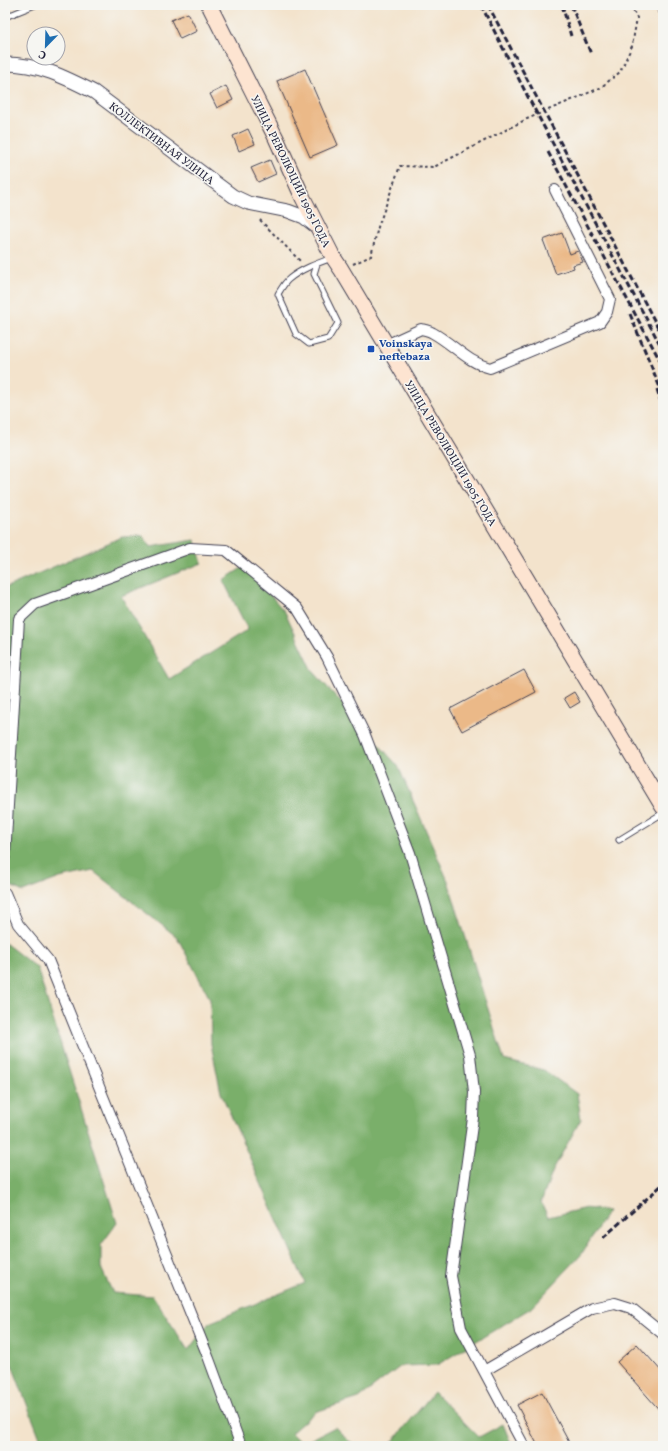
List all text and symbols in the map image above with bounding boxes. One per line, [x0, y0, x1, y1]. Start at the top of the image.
north arrow [26, 26, 66, 66]
text: С [36, 46, 49, 62]
street label: УЛИЦА РЕВОЛЮЦИИ 1905 ГОДА [246, 93, 333, 251]
street label: КОЛЛЕКТИВНАЯ УЛИЦА [105, 100, 217, 189]
place label: Voinskaya neftebaza [379, 337, 432, 365]
marker: Voinskaya neftebaza [366, 344, 376, 354]
street label: УЛИЦА РЕВОЛЮЦИИ 1905 ГОДА [400, 378, 499, 530]

